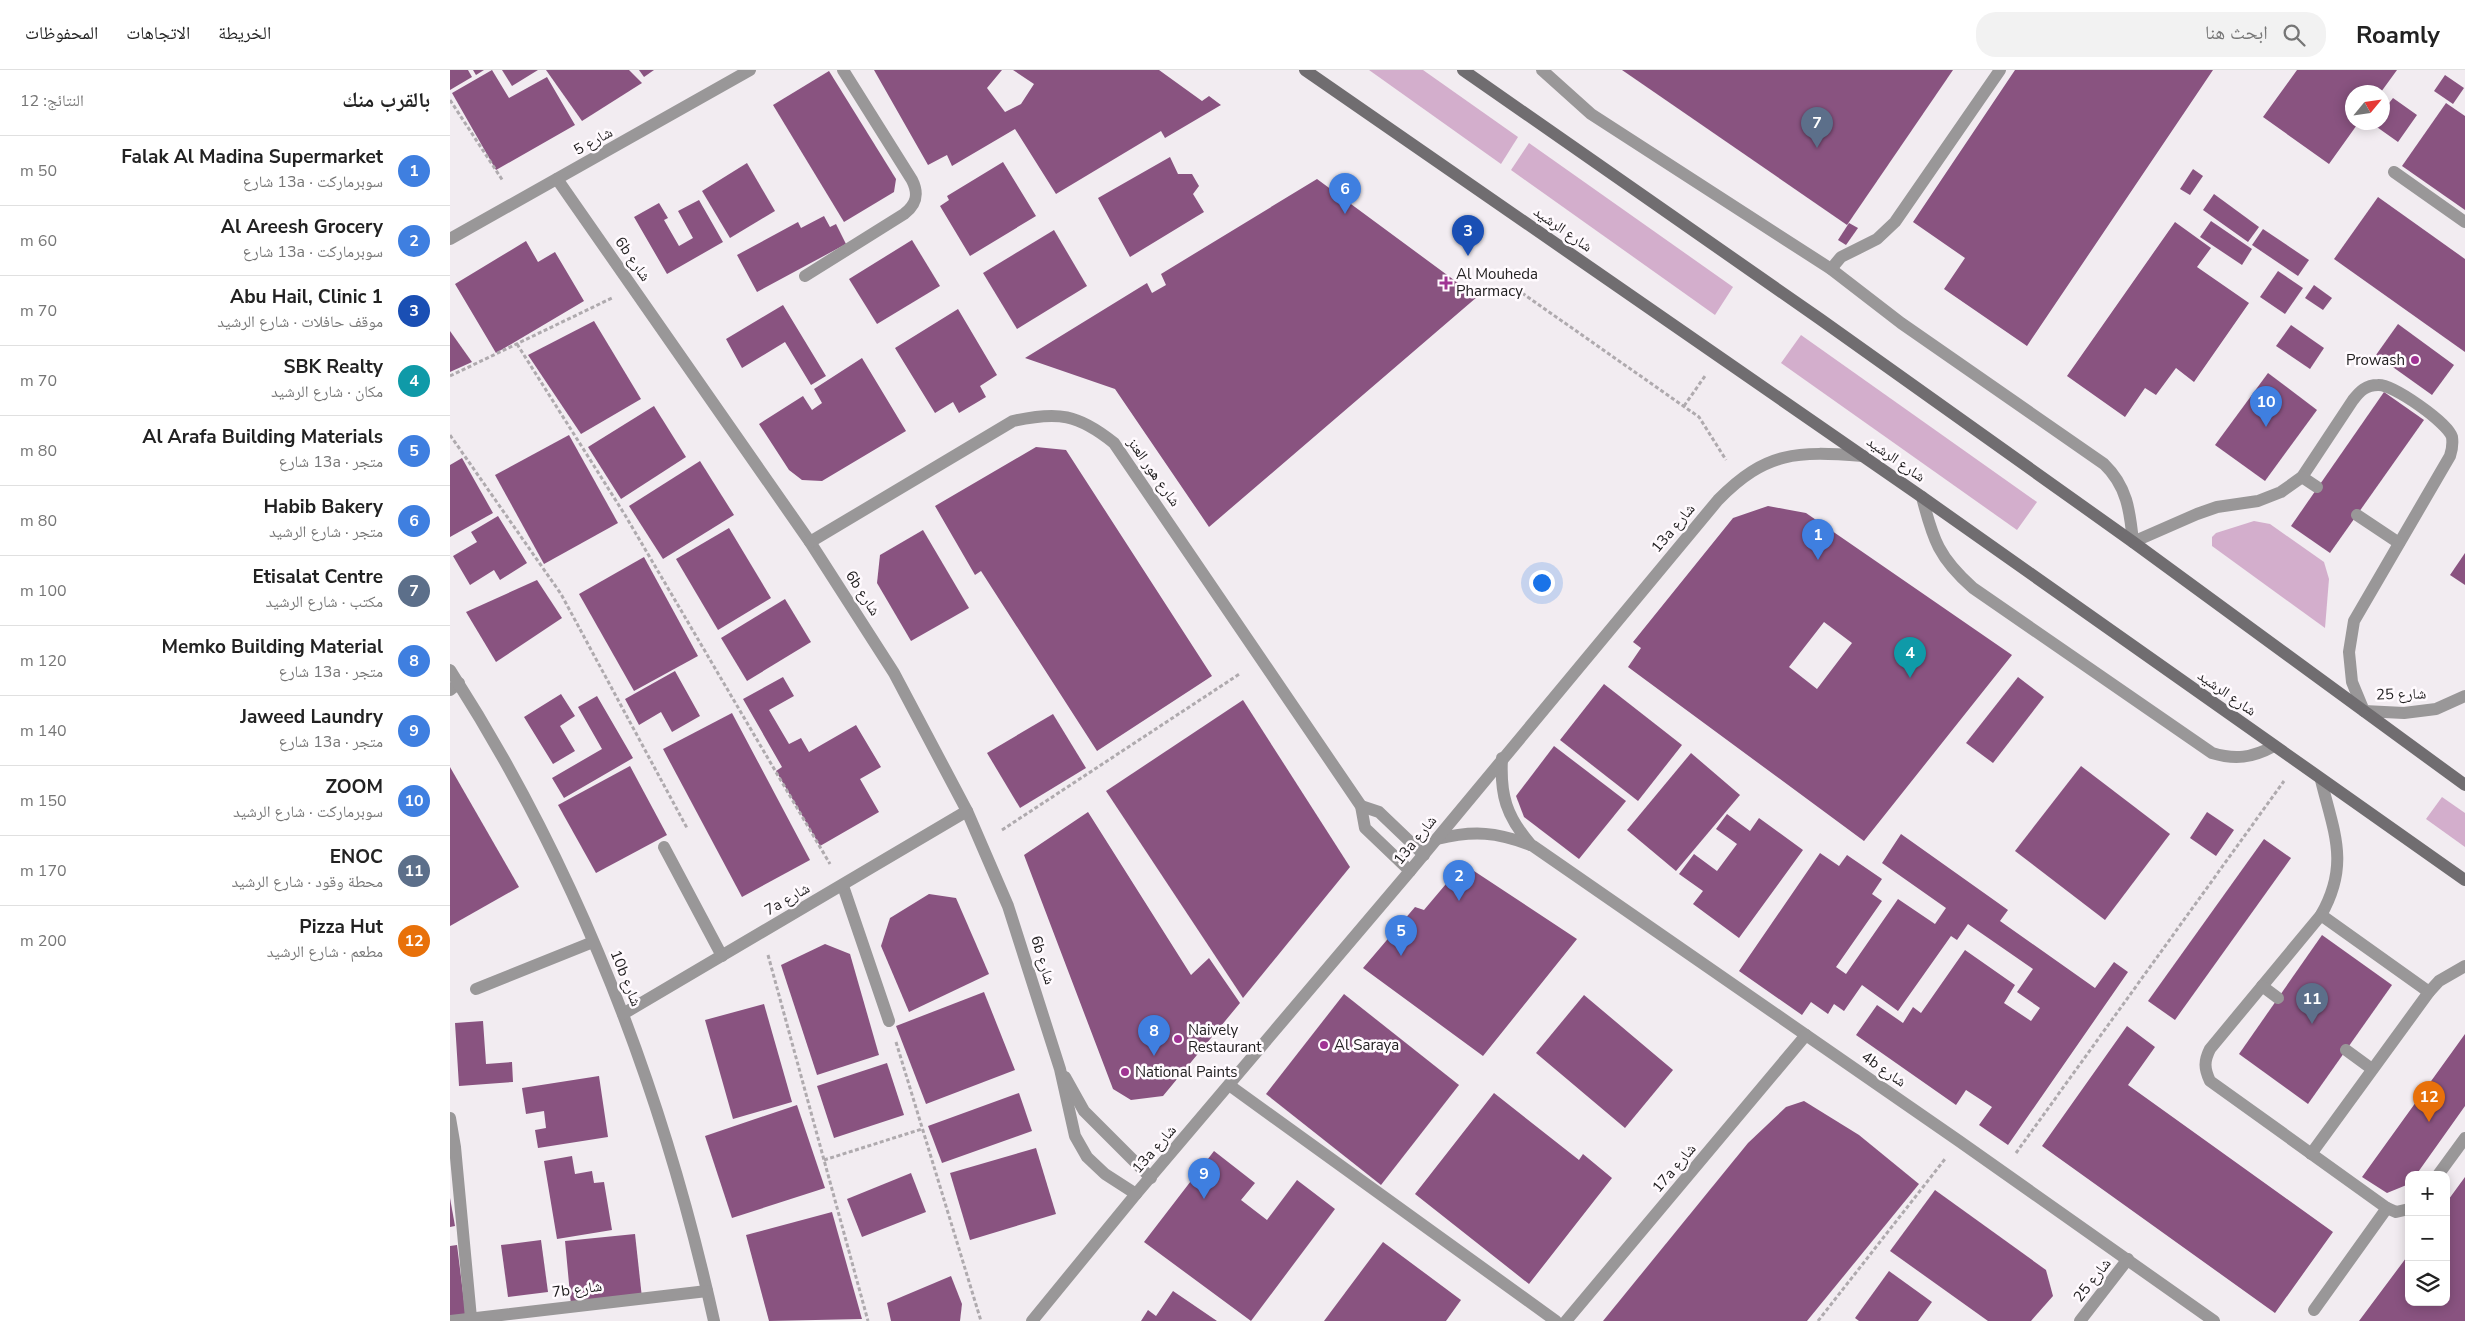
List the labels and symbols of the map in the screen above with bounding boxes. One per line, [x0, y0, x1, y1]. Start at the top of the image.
north arrow [2345, 85, 2390, 130]
pin: 7 [1801, 107, 1833, 148]
street label: شارع 5 [570, 122, 616, 160]
pin: 6 [1329, 173, 1361, 214]
street label: شارع الرشيد [1530, 201, 1597, 257]
pin: 3 [1452, 215, 1484, 256]
street label: 6b شارع [610, 233, 656, 285]
place label: Al Mouheda Pharmacy [1456, 264, 1538, 301]
marker: Al Mouheda Pharmacy [1440, 277, 1452, 289]
place label: Prowash [2346, 350, 2405, 370]
marker: Prowash [2409, 354, 2421, 366]
pin: 10 [2250, 386, 2282, 427]
street label: شارع الرشيد [1863, 431, 1930, 487]
street label: شارع هور العنز [1122, 433, 1185, 511]
street label: 13a شارع [1647, 499, 1699, 557]
pin: 1 [1802, 519, 1834, 560]
street label: 6b شارع [841, 567, 885, 620]
your location [1529, 570, 1555, 596]
pin: 4 [1894, 637, 1926, 678]
street label: شارع الرشيد [2194, 665, 2261, 721]
street label: شارع 25 [2376, 684, 2426, 704]
street label: 13a شارع [1389, 811, 1441, 869]
pin: 2 [1443, 860, 1475, 901]
street label: 7a شارع [761, 878, 813, 920]
pin: 5 [1385, 915, 1417, 956]
street label: 6b شارع [1026, 933, 1060, 987]
street label: 10b شارع [606, 947, 646, 1009]
pin: 11 [2296, 983, 2328, 1024]
pin: 8 [1138, 1015, 1170, 1056]
place label: Naively Restaurant [1188, 1020, 1262, 1057]
marker: Naively Restaurant [1172, 1033, 1184, 1045]
place label: Al Saraya [1334, 1035, 1399, 1055]
marker: Al Saraya [1318, 1039, 1330, 1051]
street label: 4b شارع [1858, 1046, 1910, 1092]
place label: National Paints [1135, 1062, 1237, 1082]
marker: National Paints [1119, 1066, 1131, 1078]
pin: 12 [2413, 1081, 2445, 1122]
street label: 13a شارع [1127, 1120, 1181, 1178]
street label: 17a شارع [1648, 1139, 1700, 1197]
pin: 9 [1188, 1158, 1220, 1199]
street label: شارع 25 [2069, 1254, 2115, 1306]
street label: 7b شارع [551, 1276, 603, 1302]

